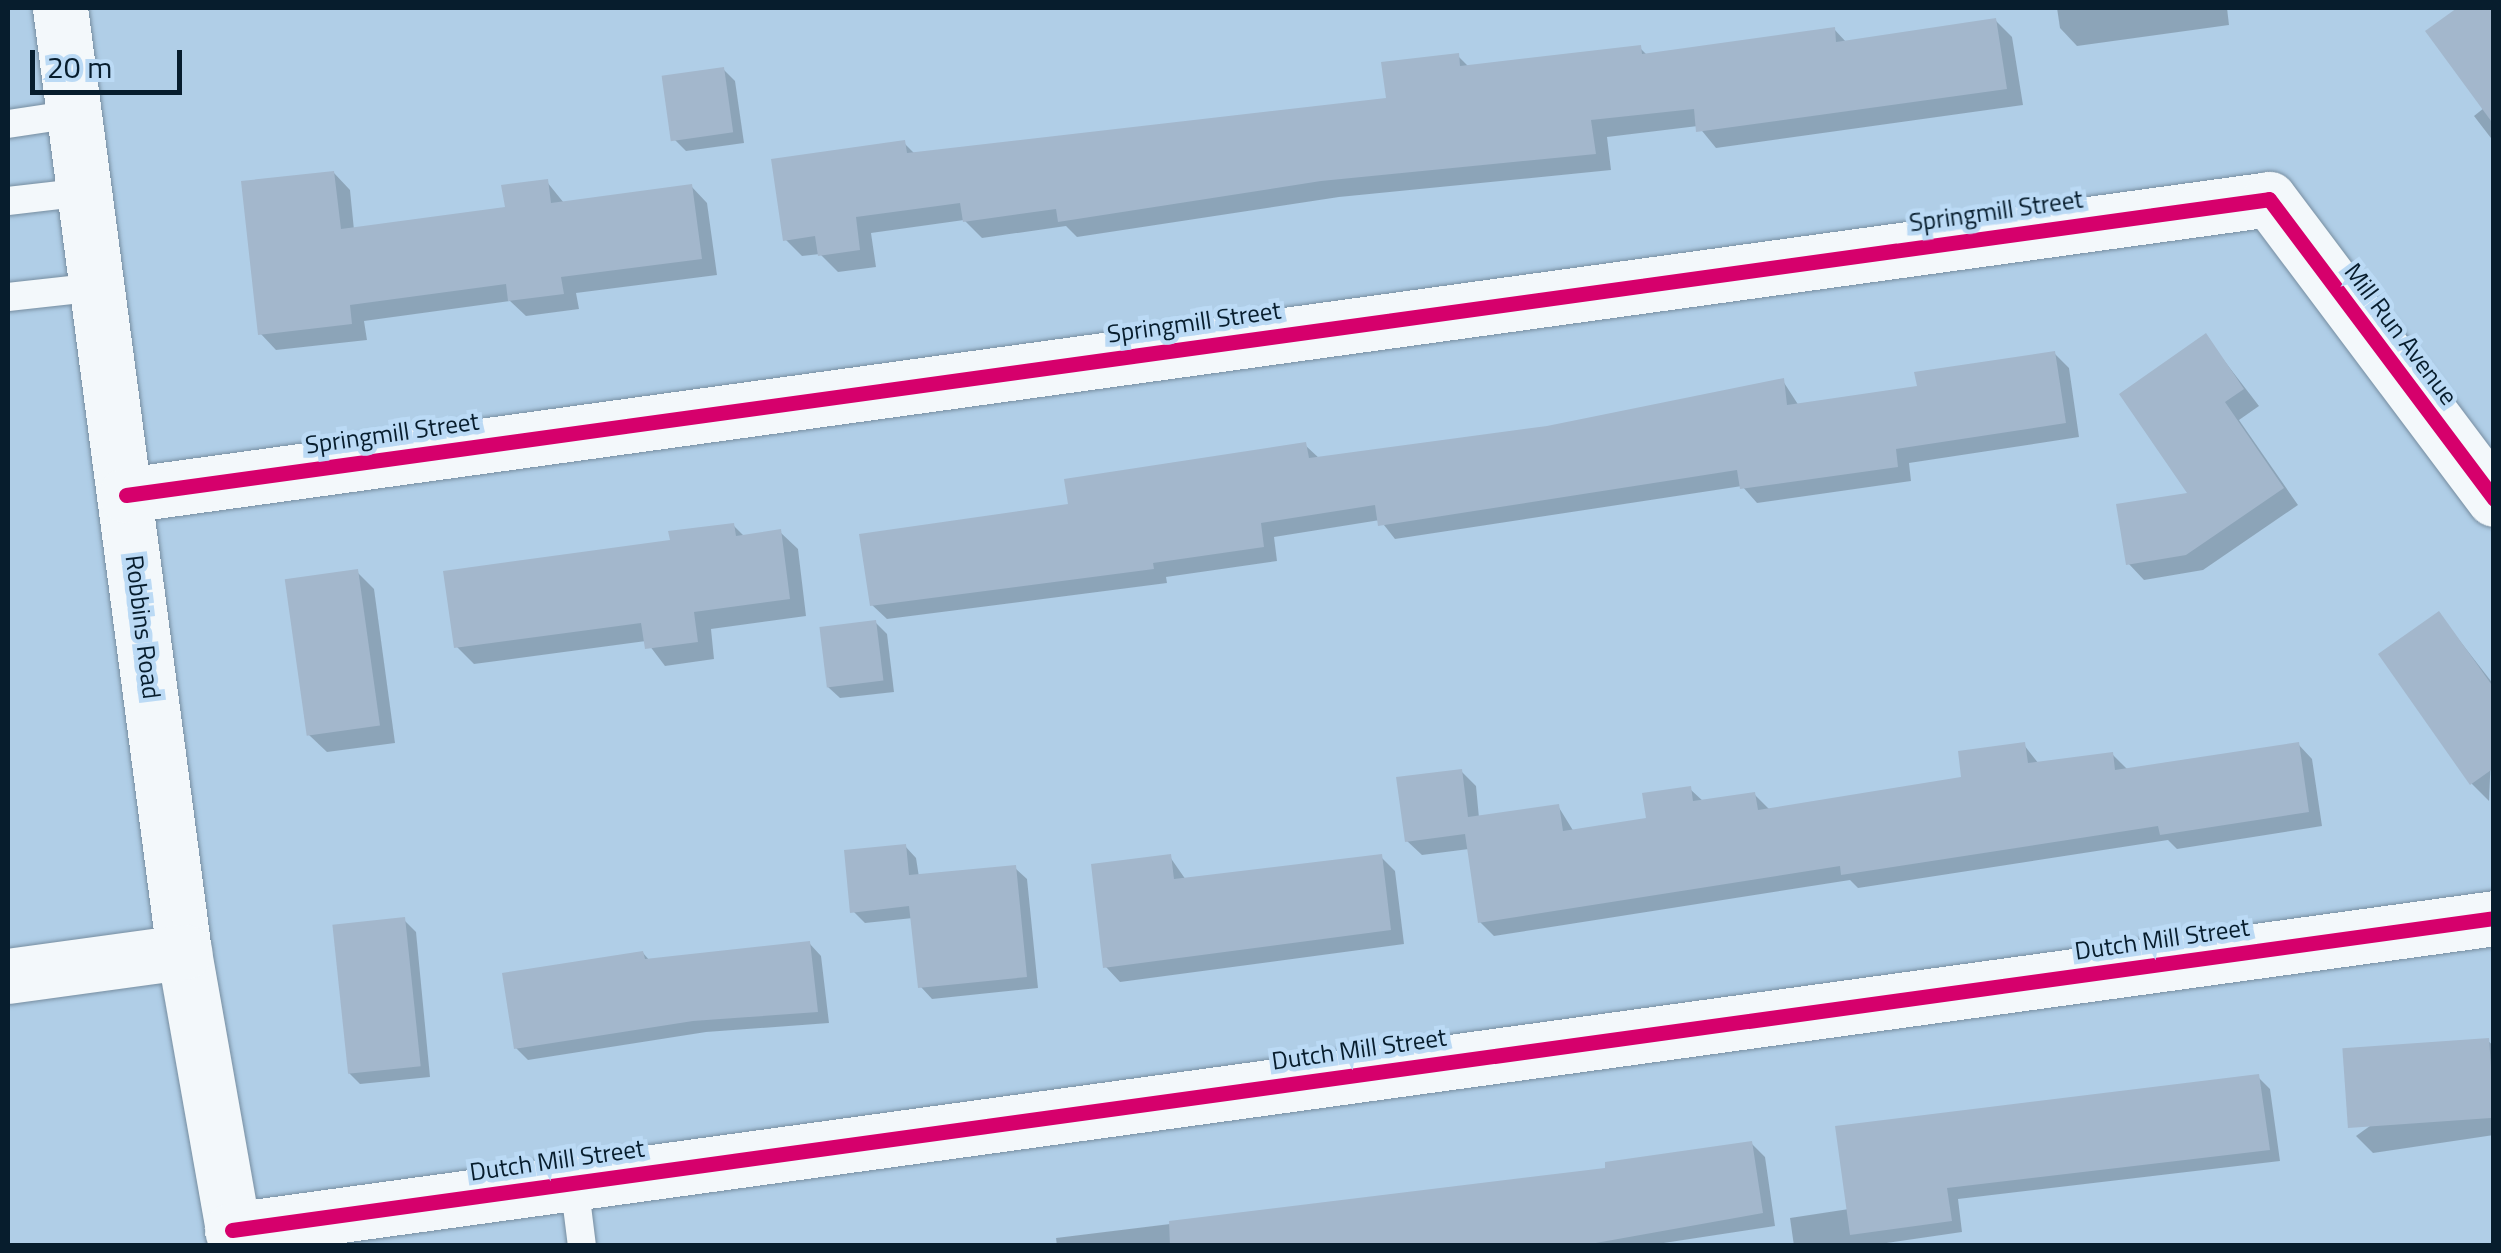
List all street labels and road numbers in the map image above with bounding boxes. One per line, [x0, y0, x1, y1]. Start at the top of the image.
street label: Springmill Street [1907, 184, 2085, 238]
street label: Mill Run Avenue [2338, 257, 2464, 411]
street label: Springmill Street [1105, 295, 1283, 349]
street label: Springmill Street [303, 406, 481, 460]
street label: Robbins Road [119, 553, 167, 701]
street label: Dutch Mill Street [2073, 912, 2251, 966]
street label: Dutch Mill Street [1270, 1022, 1448, 1076]
street label: Dutch Mill Street [468, 1133, 646, 1187]

